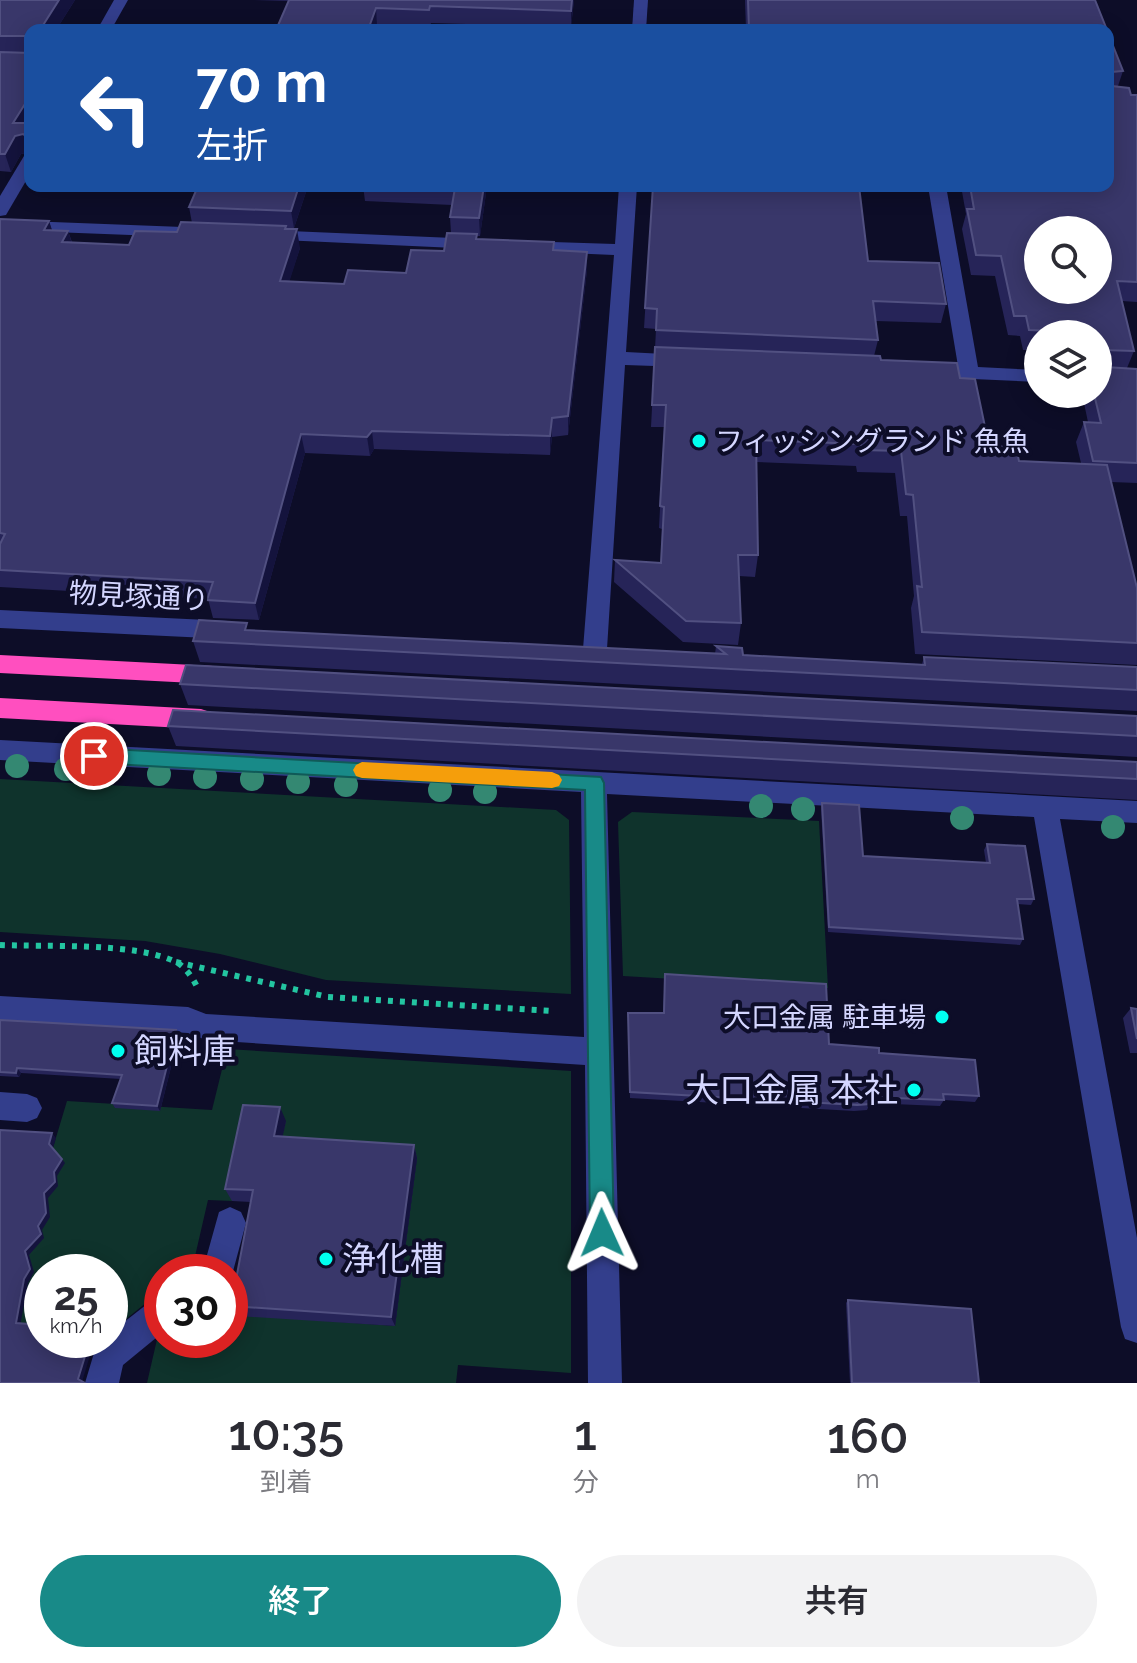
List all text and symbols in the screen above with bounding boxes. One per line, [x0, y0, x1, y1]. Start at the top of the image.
text: 70 m [196, 49, 327, 115]
icon: left [64, 56, 168, 160]
text: 左折 [196, 124, 268, 166]
map controls [1024, 216, 1112, 408]
button: search [1024, 216, 1112, 304]
button: layers [1024, 320, 1112, 408]
place label: フィッシングランド 魚魚 [715, 425, 1030, 458]
marker: フィッシングランド 魚魚 [690, 432, 708, 450]
street label: 物見塚通り [68, 576, 210, 617]
pin [60, 722, 128, 790]
icon: arrive [72, 734, 116, 778]
place label: 大口金属 駐車場 [723, 1001, 926, 1034]
marker: 大口金属 駐車場 [933, 1008, 951, 1026]
place label: 飼料庫 [134, 1031, 236, 1071]
marker: 飼料庫 [109, 1042, 127, 1060]
place label: 大口金属 本社 [685, 1070, 898, 1110]
marker: 大口金属 本社 [905, 1081, 923, 1099]
position arrow [560, 1191, 644, 1275]
place label: 浄化槽 [342, 1239, 444, 1279]
marker: 浄化槽 [317, 1250, 335, 1268]
speed limit sign: 30 [144, 1254, 248, 1358]
text: 25 [54, 1272, 98, 1319]
text: km/h [50, 1314, 102, 1338]
text: 10:35 [229, 1405, 344, 1461]
text: 1 [574, 1405, 597, 1461]
text: 160 [827, 1408, 908, 1464]
text: m [856, 1464, 880, 1494]
text: 到着 [260, 1467, 312, 1497]
text: 分 [573, 1467, 599, 1497]
button: 終了 [40, 1555, 561, 1647]
button: 共有 [577, 1555, 1097, 1647]

